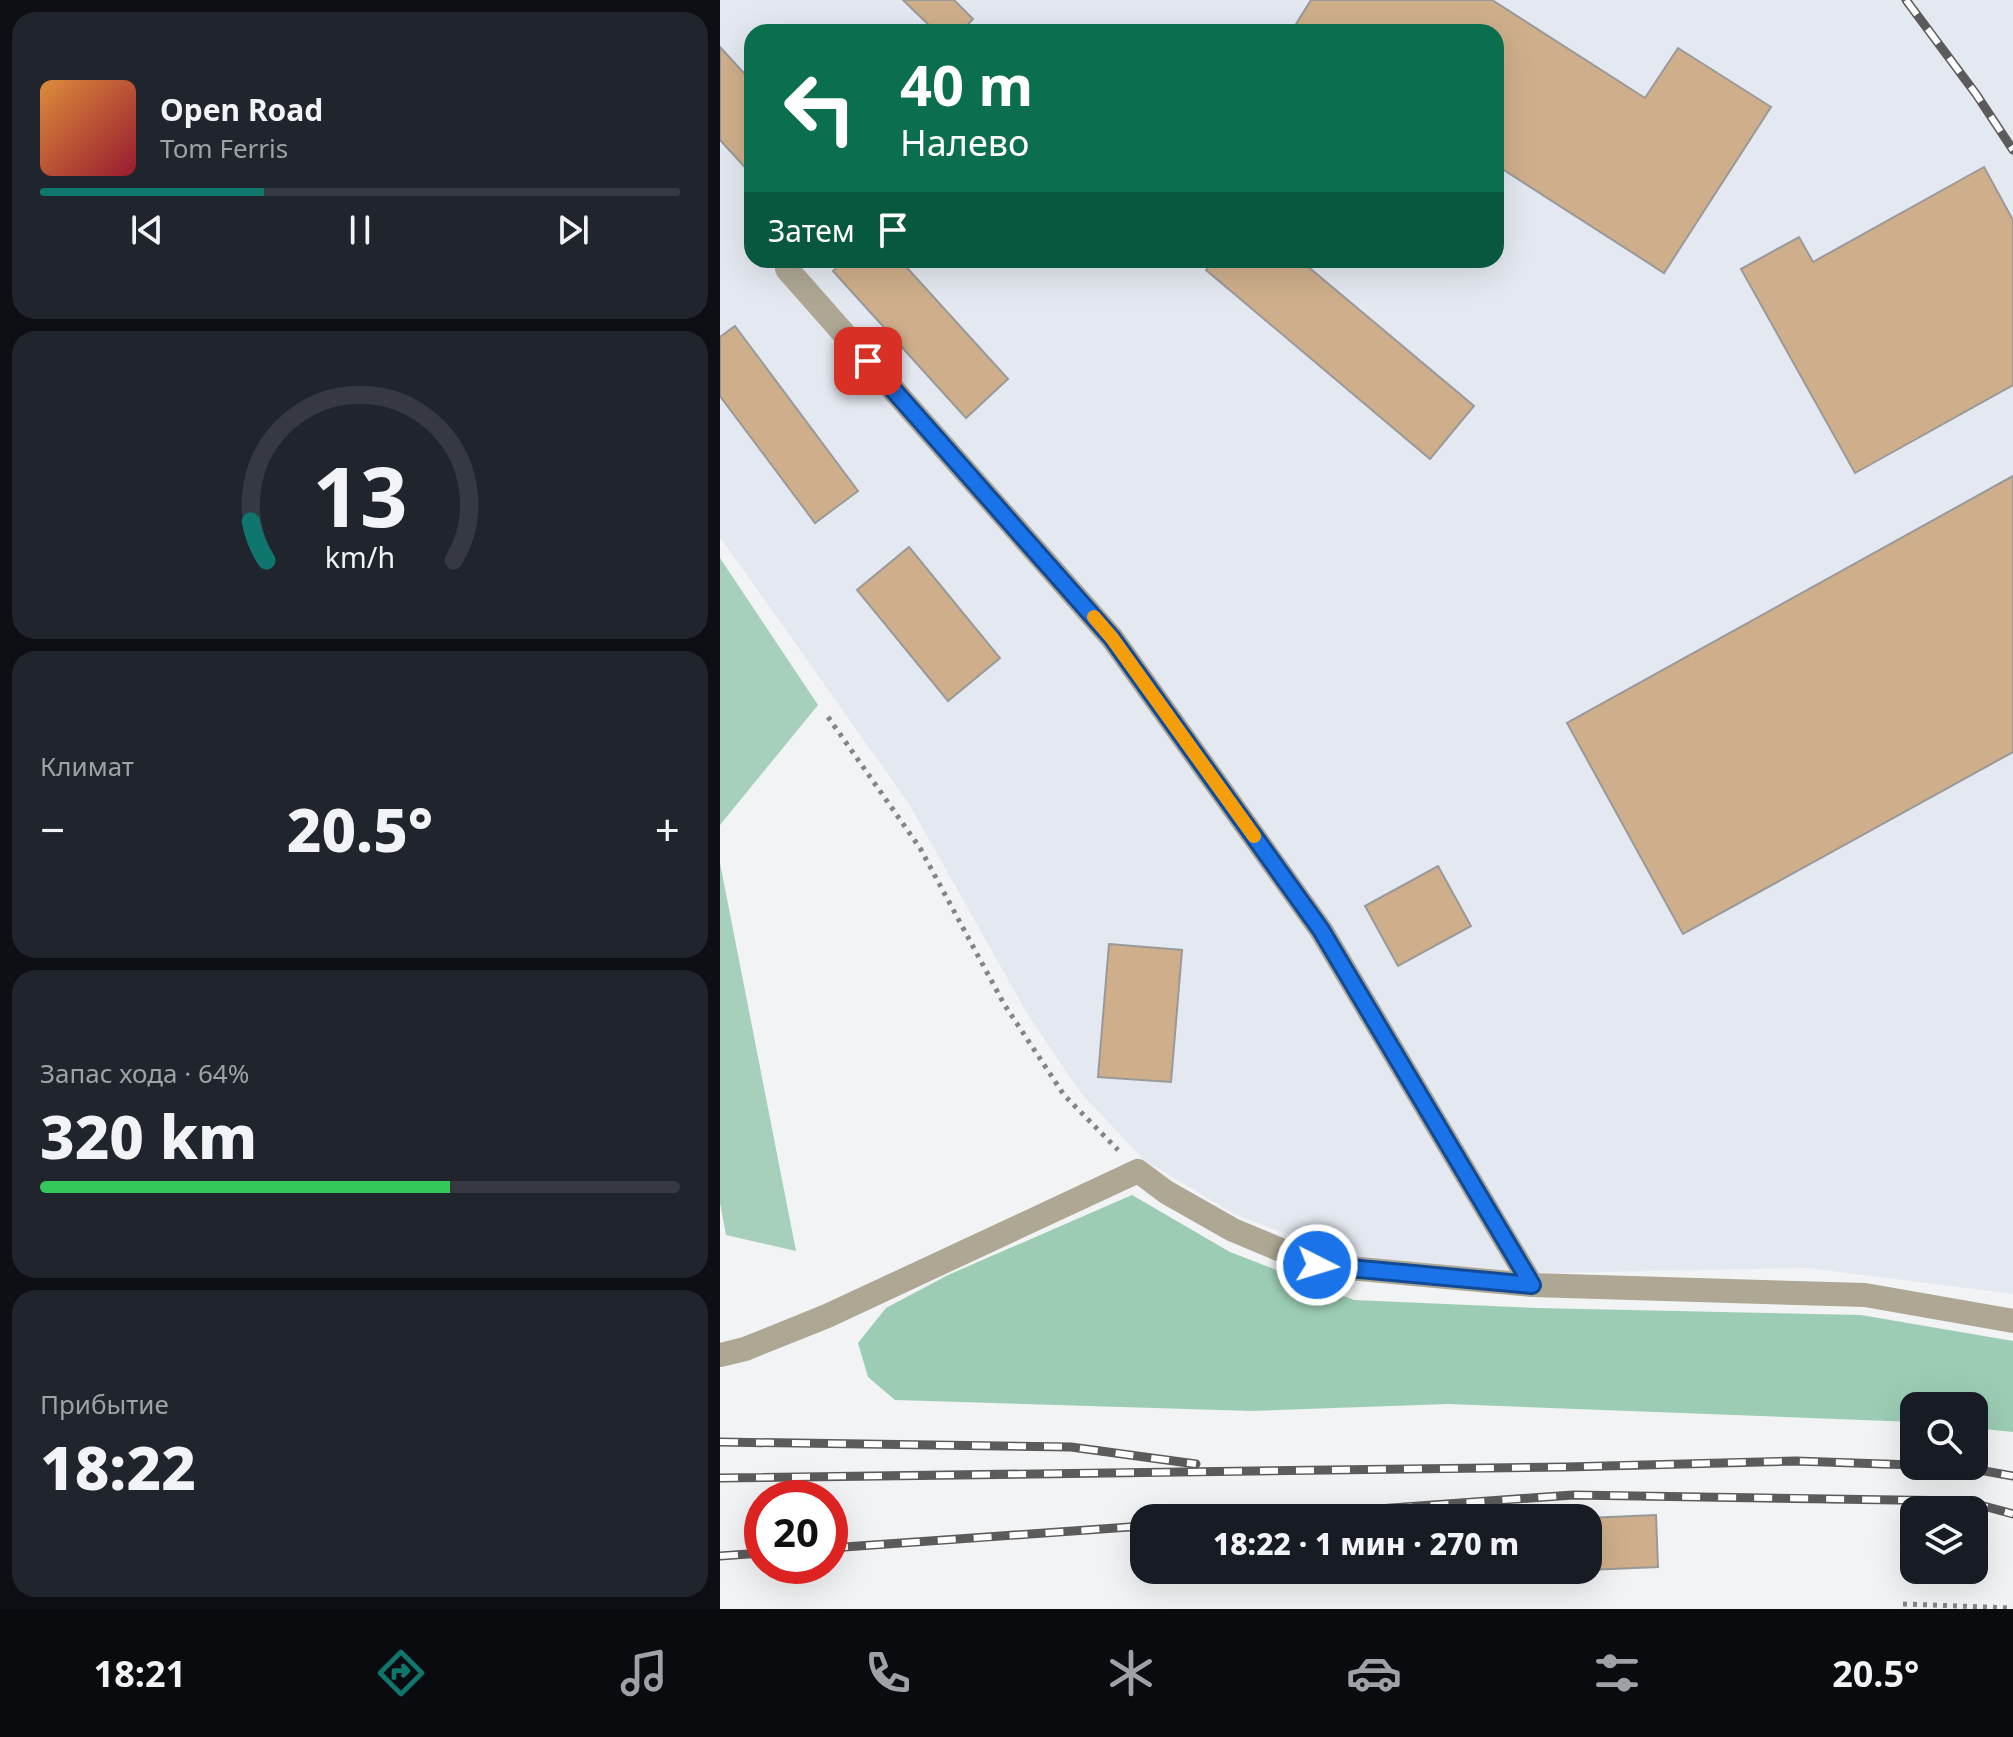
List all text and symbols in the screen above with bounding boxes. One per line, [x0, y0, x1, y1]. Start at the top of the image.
text: 40 m [900, 46, 1033, 122]
icon: left [768, 56, 872, 160]
text: Open Road [160, 89, 323, 130]
text: Налево [900, 118, 1029, 167]
text: Tom Ferris [160, 130, 288, 166]
icon: previous [125, 208, 169, 252]
icon: pause [338, 208, 382, 252]
icon: next [551, 208, 595, 252]
icon: arrive [871, 208, 915, 252]
text: Затем [768, 210, 855, 251]
pin [834, 327, 902, 395]
icon: arrive [846, 339, 890, 383]
text: 13 [312, 438, 408, 551]
text: km/h [325, 537, 395, 576]
text: Климат [40, 748, 134, 784]
text: 20.5° [287, 788, 433, 870]
text: − [40, 799, 65, 859]
text: + [655, 799, 680, 859]
text: Запас хода · 64% [40, 1055, 249, 1091]
text: 320 km [40, 1095, 257, 1177]
position arrow [1275, 1223, 1359, 1307]
text: Прибытие [40, 1386, 169, 1422]
map controls [1900, 1392, 1988, 1584]
button: search [1900, 1392, 1988, 1480]
text: 18:22 [40, 1426, 196, 1508]
speed limit sign: 20 [744, 1480, 848, 1584]
button: layers [1900, 1496, 1988, 1584]
text: 18:22 · 1 мин · 270 m [1213, 1523, 1519, 1564]
icon: directions [373, 1645, 429, 1701]
icon: music [616, 1645, 672, 1701]
icon: phone [860, 1645, 916, 1701]
icon: climate [1103, 1645, 1159, 1701]
icon: car [1346, 1645, 1402, 1701]
icon: filters [1589, 1645, 1645, 1701]
text: 18:21 [94, 1649, 186, 1698]
text: 20.5° [1832, 1649, 1919, 1698]

